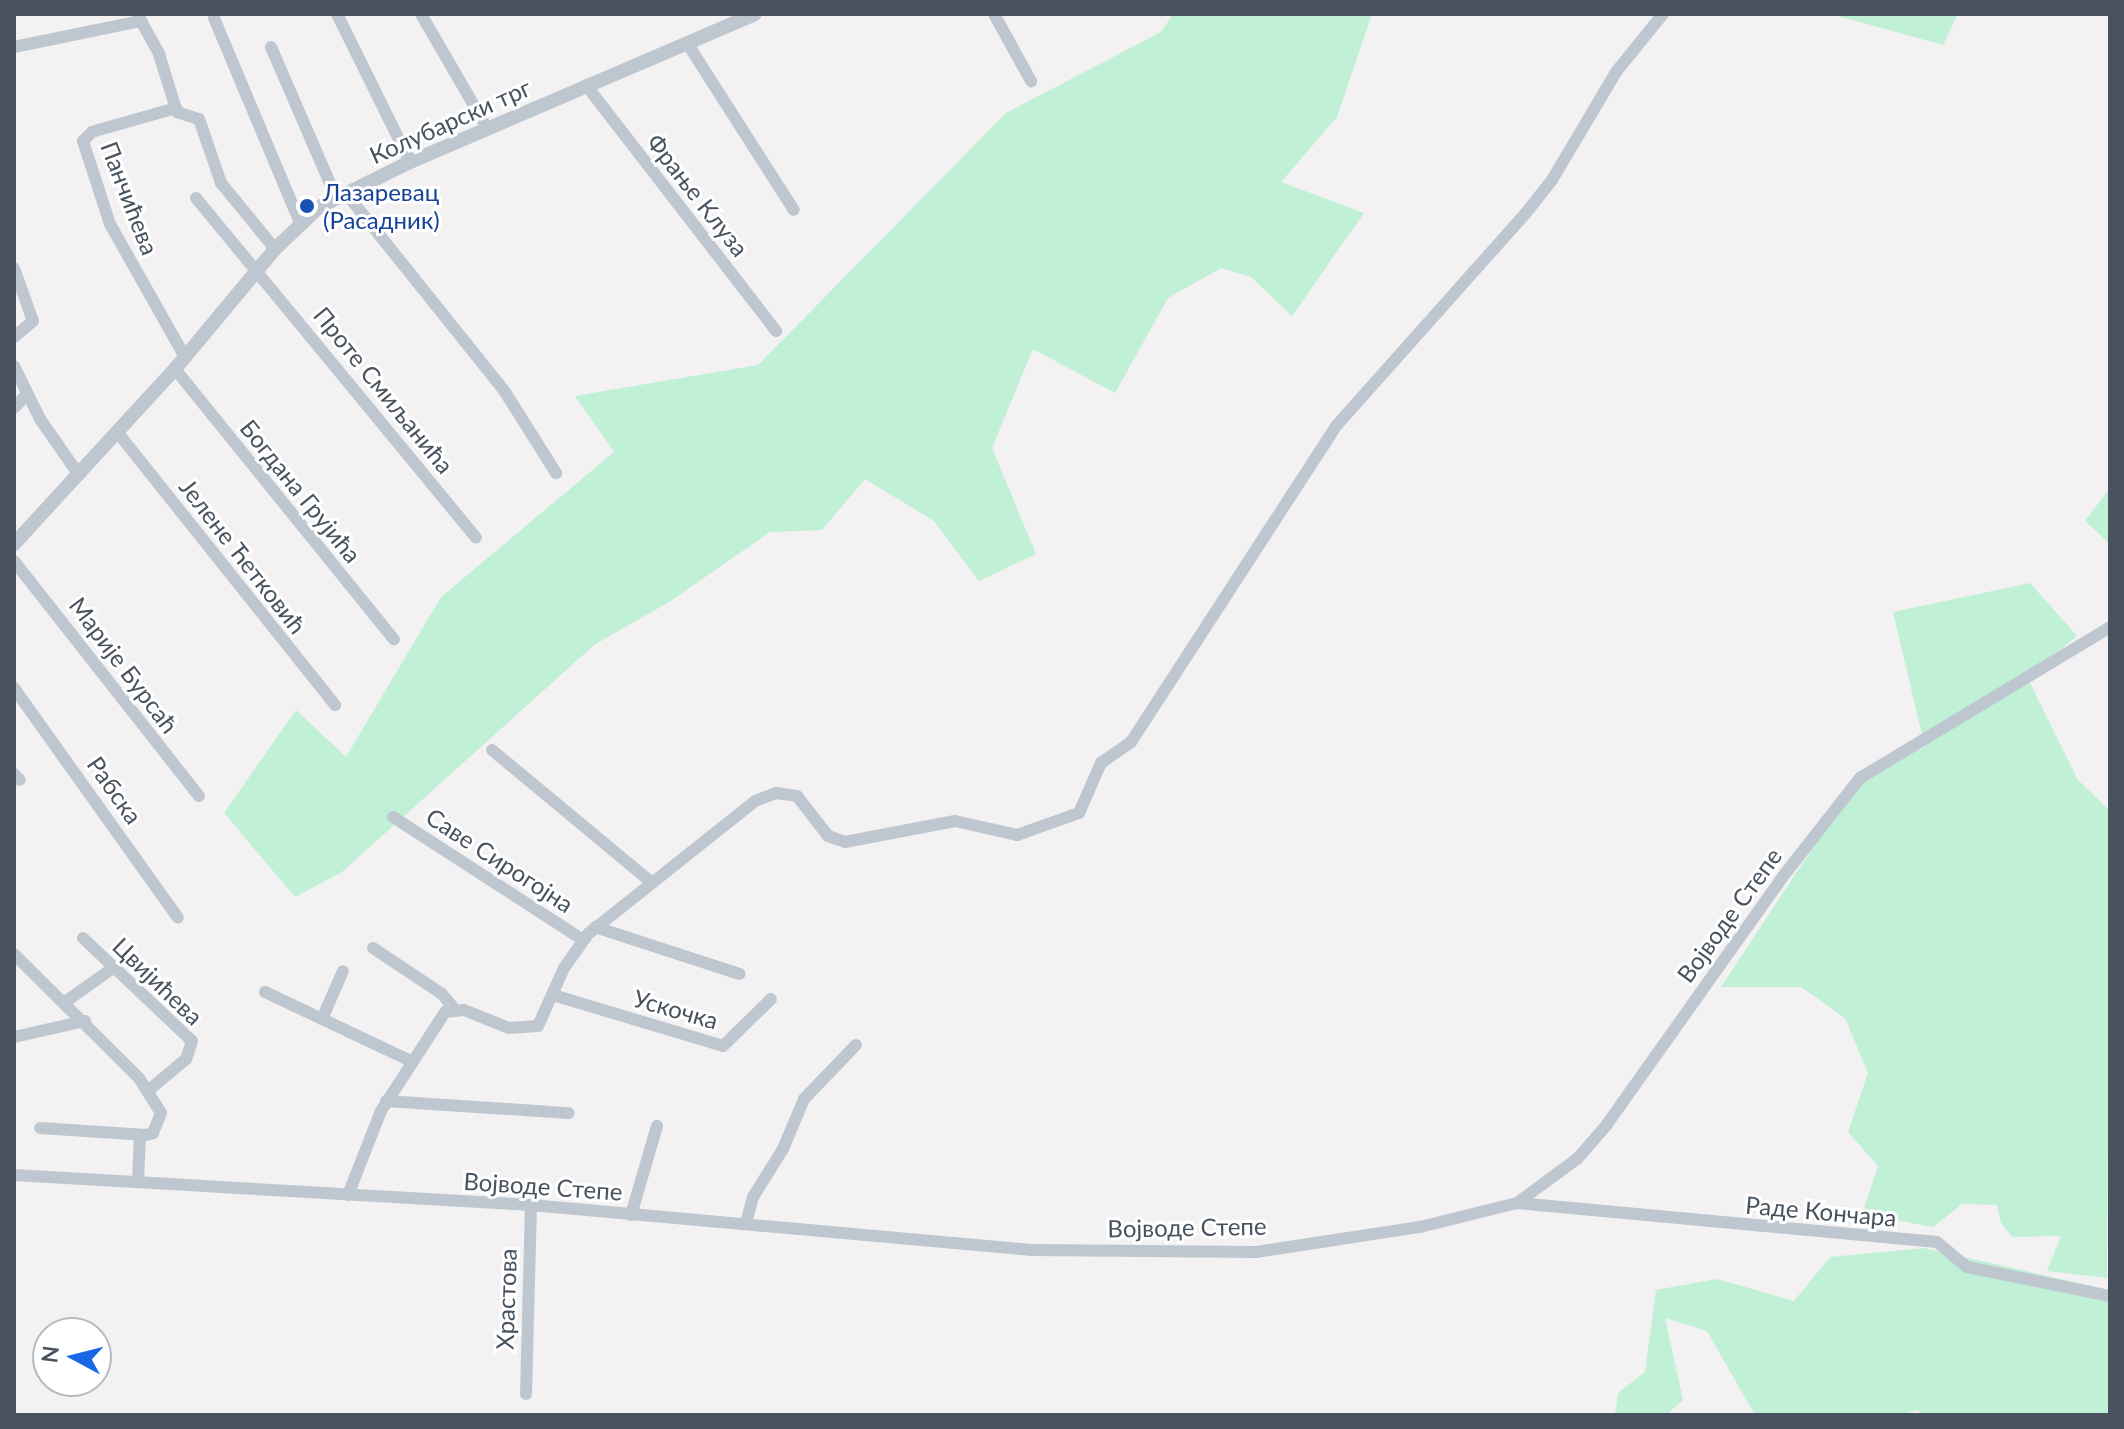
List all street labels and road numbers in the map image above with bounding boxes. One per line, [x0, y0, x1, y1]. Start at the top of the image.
street label: Колубарски трг [365, 73, 535, 169]
street label: Фрање Клуза [641, 128, 755, 262]
street label: Панчићева [95, 137, 165, 259]
street label: Проте Смиљанића [308, 301, 460, 479]
street label: Богдана Грујића [235, 414, 367, 568]
street label: Јелене Ћетковић [174, 473, 312, 639]
street label: Марије Бурсаћ [64, 591, 184, 739]
street label: Рабска [81, 751, 149, 829]
street label: Саве Сирогојна [421, 802, 579, 918]
street label: Војводе Степе [1671, 842, 1787, 988]
street label: Цвијићева [107, 931, 209, 1031]
street label: Ускочка [630, 983, 722, 1035]
street label: Војводе Степе [463, 1166, 623, 1206]
street label: Раде Кончара [1744, 1190, 1898, 1232]
street label: Војводе Степе [1107, 1211, 1267, 1243]
street label: Храстова [490, 1248, 522, 1350]

